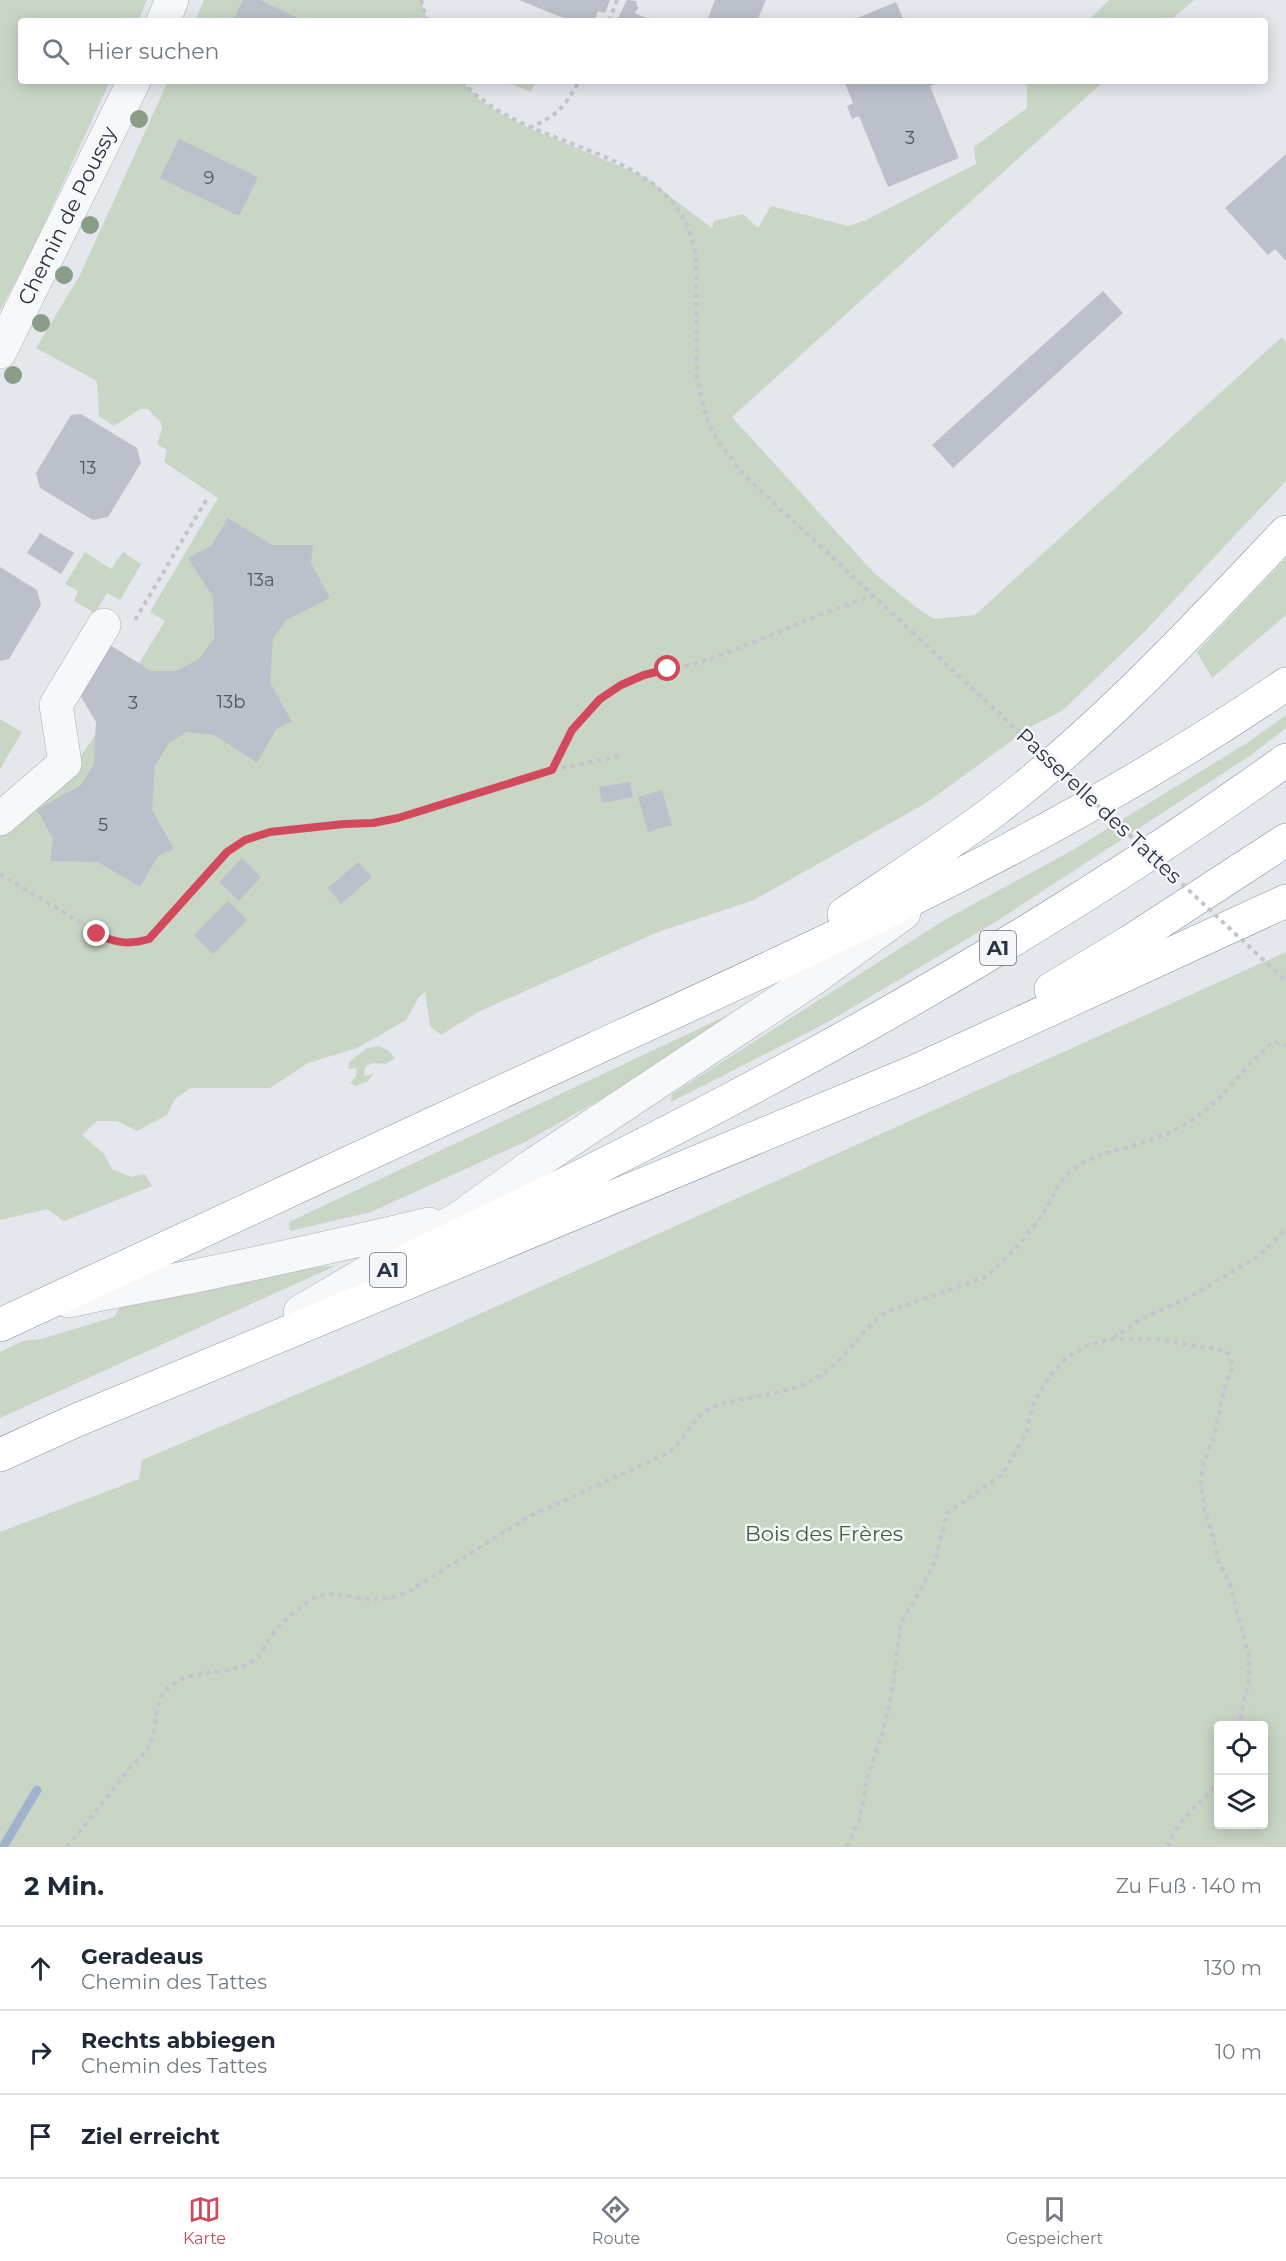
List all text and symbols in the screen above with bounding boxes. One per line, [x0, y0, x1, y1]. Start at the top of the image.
search box [18, 18, 1268, 84]
icon: search [39, 35, 72, 68]
text: Hier suchen [87, 38, 219, 65]
street label: Chemin de Poussy [12, 122, 122, 309]
house number: 3 [905, 127, 915, 149]
house number: 9 [204, 167, 215, 189]
house number: 13 [80, 457, 96, 479]
house number: 13a [247, 569, 275, 591]
route start [654, 655, 680, 681]
house number: 13b [217, 691, 245, 713]
house number: 3 [128, 692, 138, 714]
street label: Passerelle des Tattes [1012, 723, 1187, 889]
house number: 5 [98, 814, 108, 836]
route end [83, 920, 109, 946]
road number: A1 [980, 931, 1016, 965]
road number: A1 [370, 1253, 406, 1287]
park label: Bois des Frères [745, 1521, 903, 1546]
map controls [1214, 1721, 1268, 1829]
button: locate [1214, 1721, 1268, 1775]
button: layers [1214, 1775, 1268, 1829]
text: 2 Min. [24, 1870, 104, 1902]
text: Zu Fuß · 140 m [1116, 1874, 1262, 1898]
text: Geradeaus [81, 1943, 203, 1970]
icon: ahead [24, 1952, 57, 1985]
text: 130 m [1204, 1956, 1262, 1980]
text: Chemin des Tattes [81, 1970, 267, 1994]
text: Rechts abbiegen [81, 2027, 276, 2054]
icon: right [24, 2036, 57, 2069]
text: 10 m [1215, 2040, 1262, 2064]
text: Chemin des Tattes [81, 2054, 267, 2078]
icon: arrive [24, 2120, 57, 2153]
text: Ziel erreicht [81, 2123, 220, 2150]
tab: Karte [183, 2193, 226, 2248]
tab: Route [592, 2193, 640, 2248]
tab: Gespeichert [1006, 2193, 1103, 2248]

